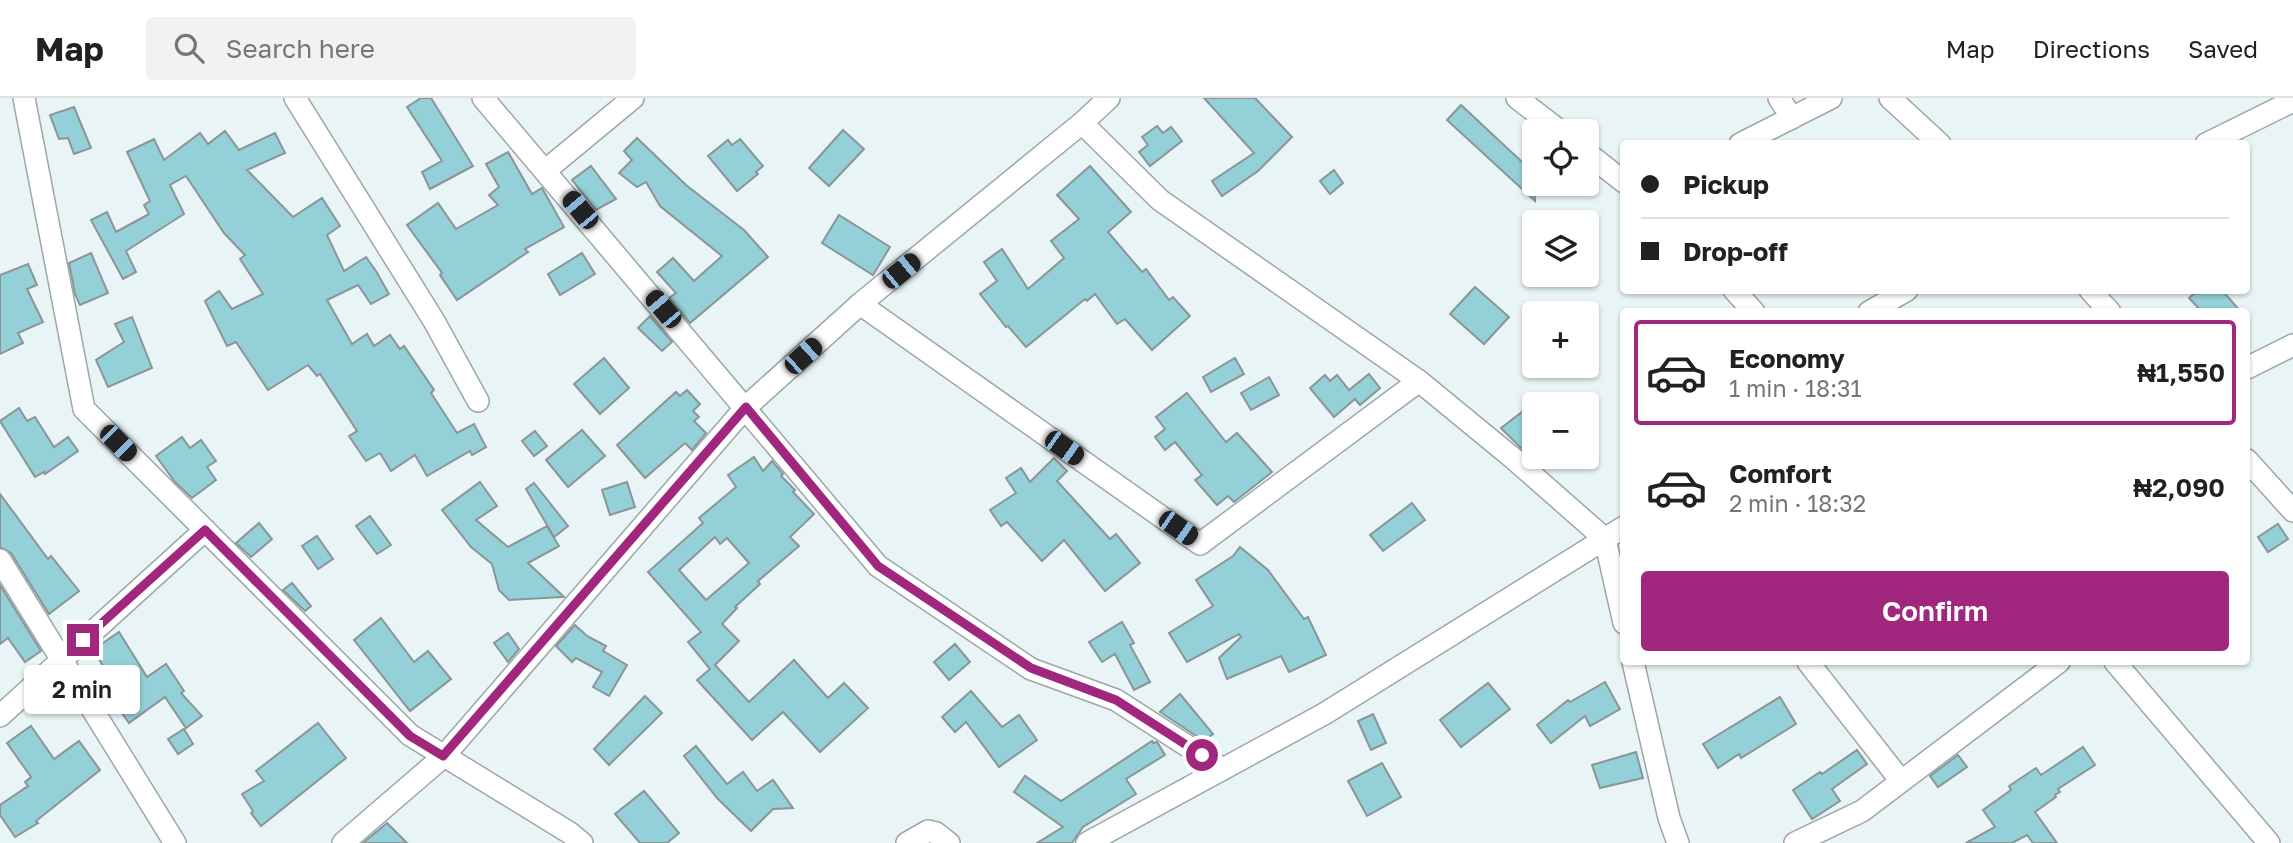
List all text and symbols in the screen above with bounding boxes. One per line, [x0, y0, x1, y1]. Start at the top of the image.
search box [146, 17, 636, 80]
text: Map [35, 29, 104, 68]
icon: search [170, 29, 208, 67]
text: Search here [226, 33, 375, 64]
text: Map [1946, 34, 1995, 63]
text: Directions [2033, 34, 2150, 63]
text: Saved [2188, 34, 2258, 63]
map controls [1522, 119, 1599, 469]
button: locate [1522, 119, 1599, 196]
text: Pickup [1683, 169, 1769, 200]
car [559, 187, 602, 233]
button: layers [1522, 210, 1599, 287]
text: Drop-off [1683, 236, 1788, 267]
car [879, 250, 924, 292]
car [642, 286, 685, 332]
button: + [1522, 301, 1599, 378]
car [781, 334, 826, 378]
icon: car [1645, 341, 1708, 404]
text: Economy [1729, 343, 1845, 374]
text: ₦1,550 [2137, 357, 2225, 388]
text: 1 min · 18:31 [1729, 374, 1862, 402]
button: − [1522, 392, 1599, 469]
car [96, 421, 141, 465]
car [1041, 427, 1088, 469]
icon: car [1645, 456, 1708, 519]
text: Comfort [1729, 458, 1832, 489]
text: ₦2,090 [2133, 472, 2225, 503]
text: 2 min · 18:32 [1729, 489, 1866, 517]
car [1155, 507, 1202, 549]
button: Confirm [1641, 571, 2229, 651]
route end [67, 624, 99, 656]
callout: 2 min [25, 664, 141, 714]
text: 2 min [52, 675, 112, 703]
route start [1186, 739, 1218, 771]

